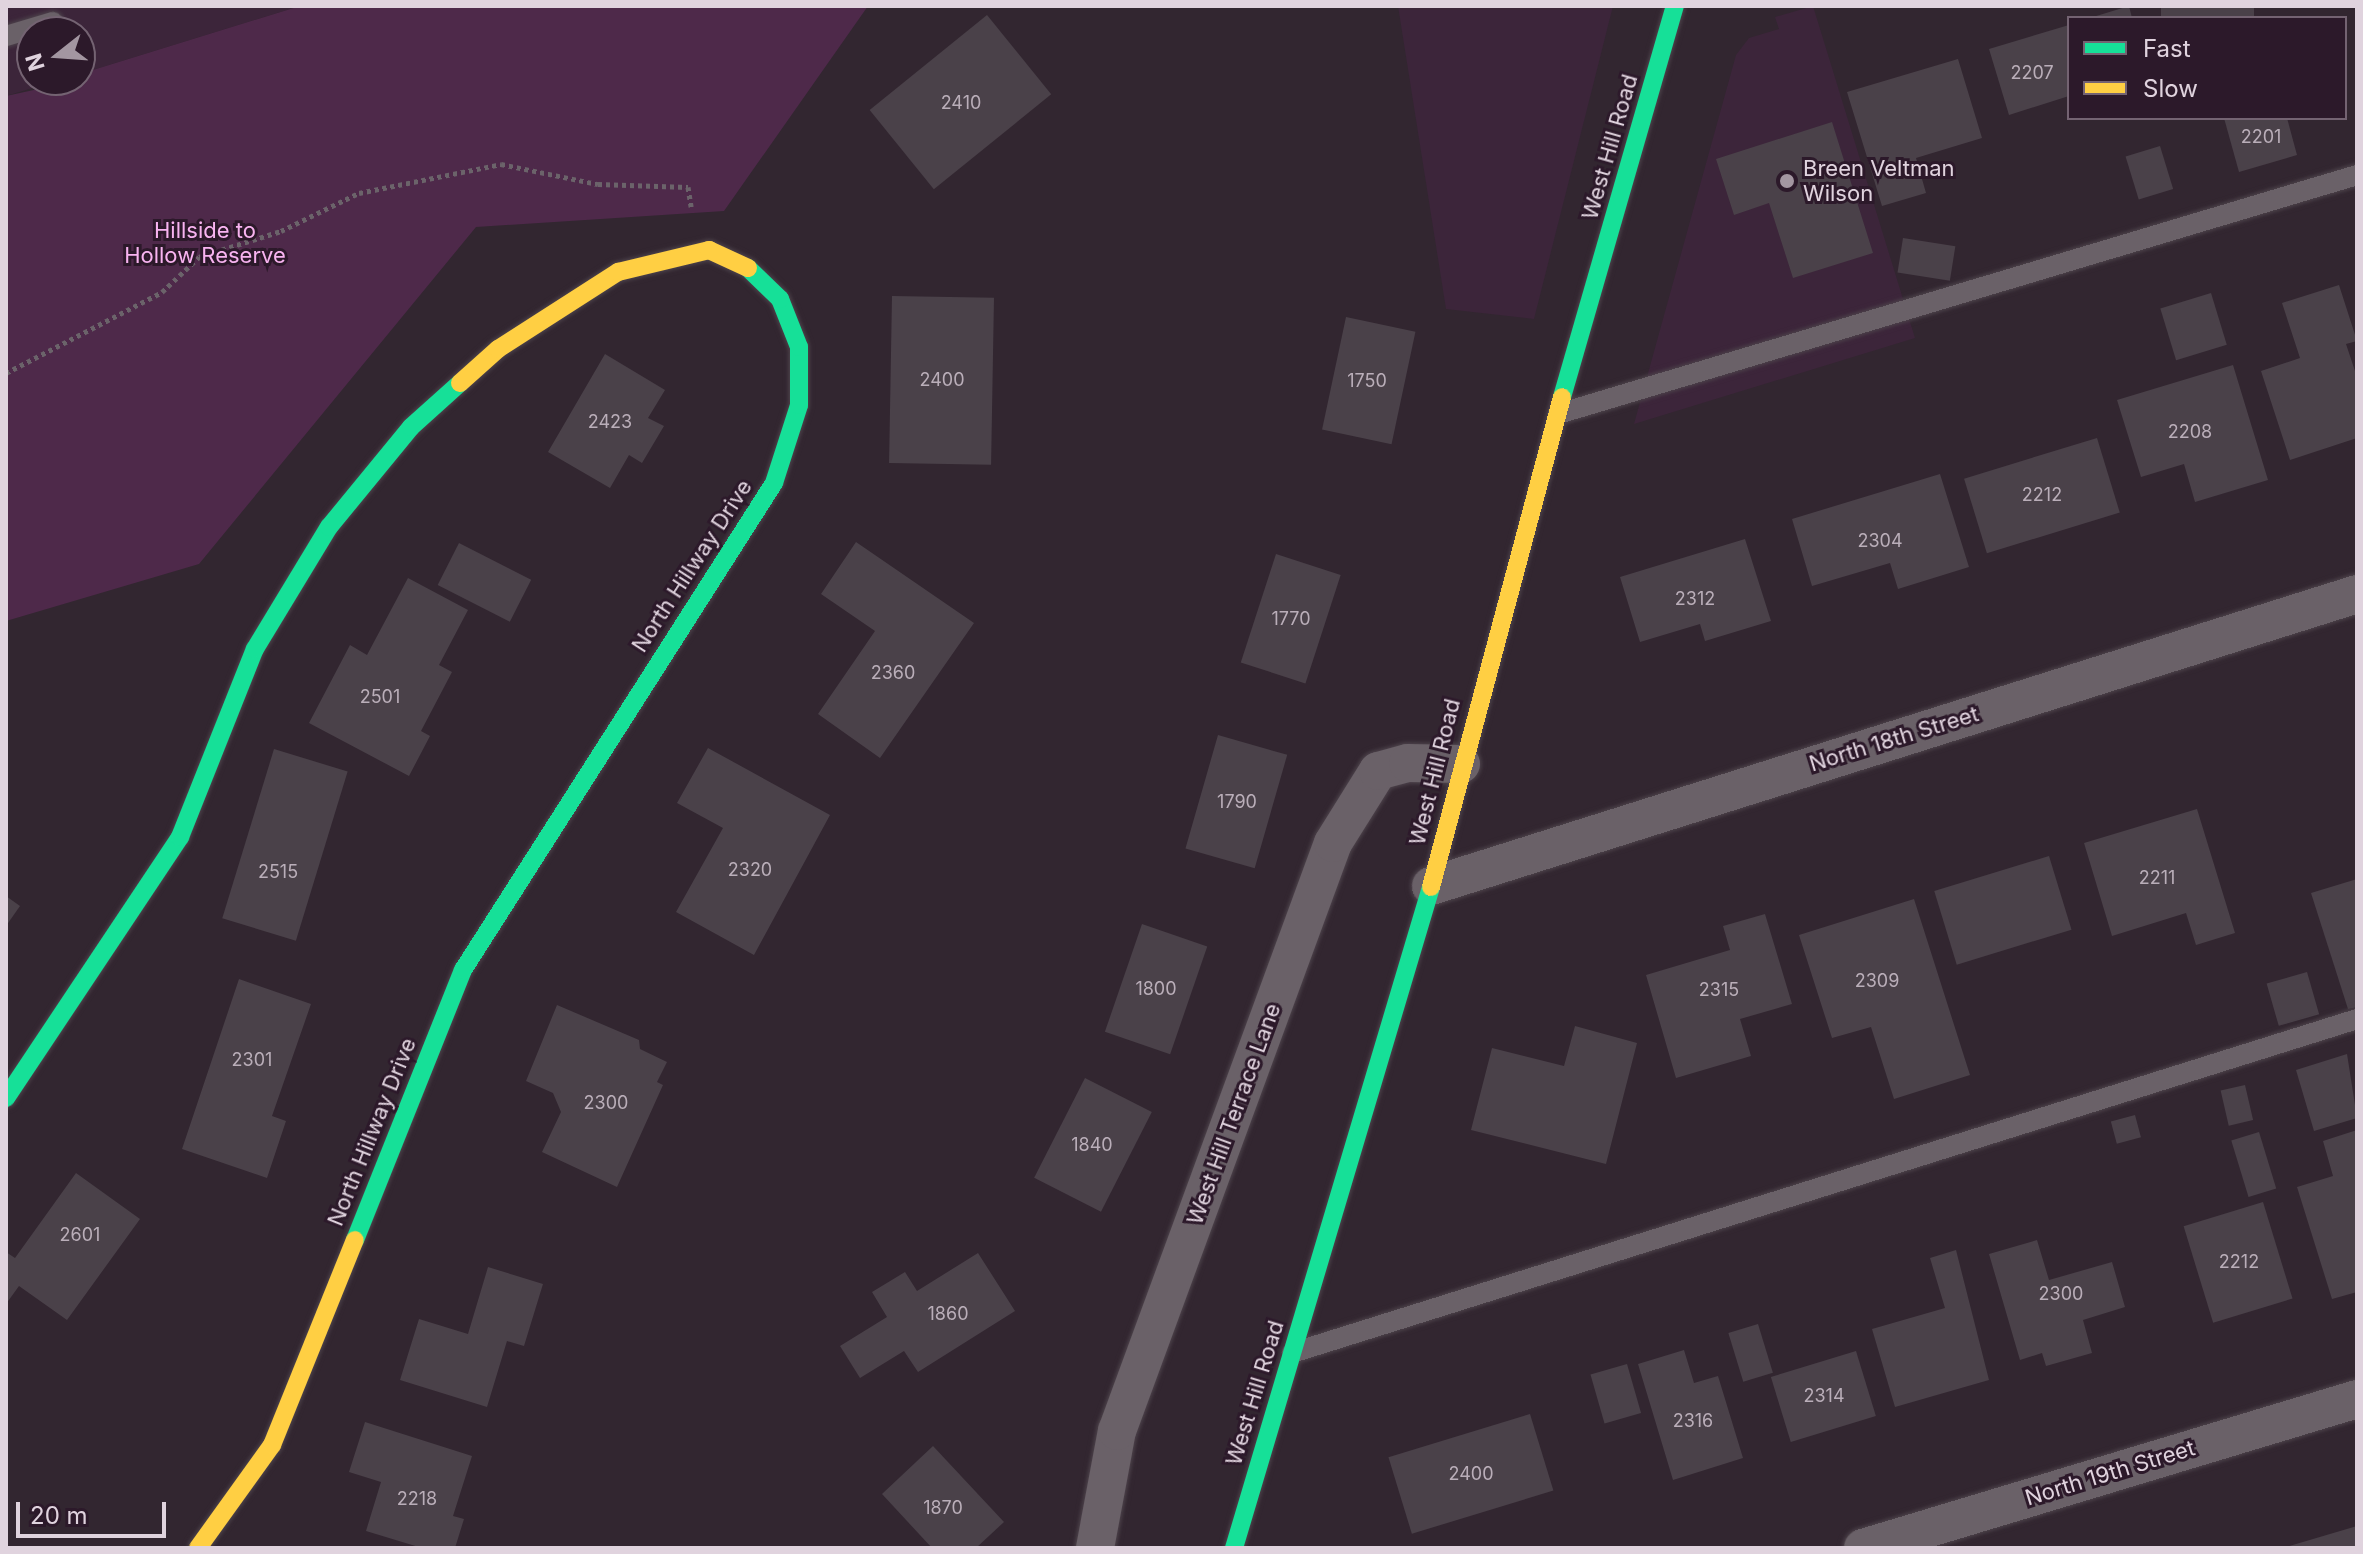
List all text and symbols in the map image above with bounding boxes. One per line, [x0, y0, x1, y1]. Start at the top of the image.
north arrow [16, 16, 96, 96]
legend [2067, 16, 2347, 120]
text: Fast [2143, 34, 2191, 63]
text: N [20, 51, 50, 74]
house number: 2207 [2010, 62, 2054, 84]
street label: West Hill Road [1577, 71, 1643, 223]
text: Slow [2143, 74, 2198, 103]
house number: 2410 [941, 92, 981, 114]
house number: 2201 [2241, 126, 2281, 148]
place label: Breen Veltman Wilson [1803, 155, 1955, 206]
marker: Breen Veltman Wilson [1778, 172, 1796, 190]
park label: Hillside to Hollow Reserve [124, 217, 286, 268]
house number: 2400 [919, 369, 965, 391]
house number: 1750 [1347, 370, 1387, 392]
house number: 2423 [588, 411, 632, 433]
house number: 2208 [2168, 421, 2212, 443]
street label: North Hillway Drive [626, 475, 758, 657]
house number: 2212 [2022, 484, 2062, 506]
house number: 2304 [1857, 530, 1903, 552]
house number: 2312 [1675, 588, 1715, 610]
house number: 1770 [1271, 608, 1311, 630]
house number: 2360 [871, 662, 915, 684]
house number: 2501 [360, 686, 400, 708]
street label: West Hill Road [1404, 696, 1466, 848]
street label: North 18th Street [1806, 701, 1982, 777]
house number: 1790 [1217, 791, 1257, 813]
house number: 2320 [728, 859, 772, 881]
house number: 2515 [258, 861, 298, 883]
house number: 2211 [2139, 867, 2175, 889]
house number: 2309 [1855, 970, 1899, 992]
house number: 1800 [1135, 978, 1177, 1000]
house number: 2315 [1699, 979, 1739, 1001]
street label: West Hill Terrace Lane [1182, 1000, 1286, 1228]
street label: North Hillway Drive [322, 1034, 422, 1230]
house number: 2301 [232, 1049, 272, 1071]
house number: 2300 [584, 1092, 628, 1114]
house number: 1840 [1071, 1134, 1113, 1156]
house number: 2601 [60, 1224, 100, 1246]
house number: 2212 [2219, 1251, 2259, 1273]
house number: 2300 [2039, 1283, 2083, 1305]
house number: 1860 [928, 1303, 968, 1325]
street label: West Hill Road [1220, 1317, 1290, 1469]
house number: 2314 [1803, 1385, 1845, 1407]
house number: 2316 [1673, 1410, 1713, 1432]
street label: North 19th Street [2022, 1435, 2198, 1511]
house number: 2400 [1448, 1463, 1494, 1485]
scale bar [20, 1486, 170, 1536]
house number: 2218 [397, 1488, 437, 1510]
house number: 1870 [923, 1497, 963, 1519]
text: 20 m [30, 1501, 88, 1530]

